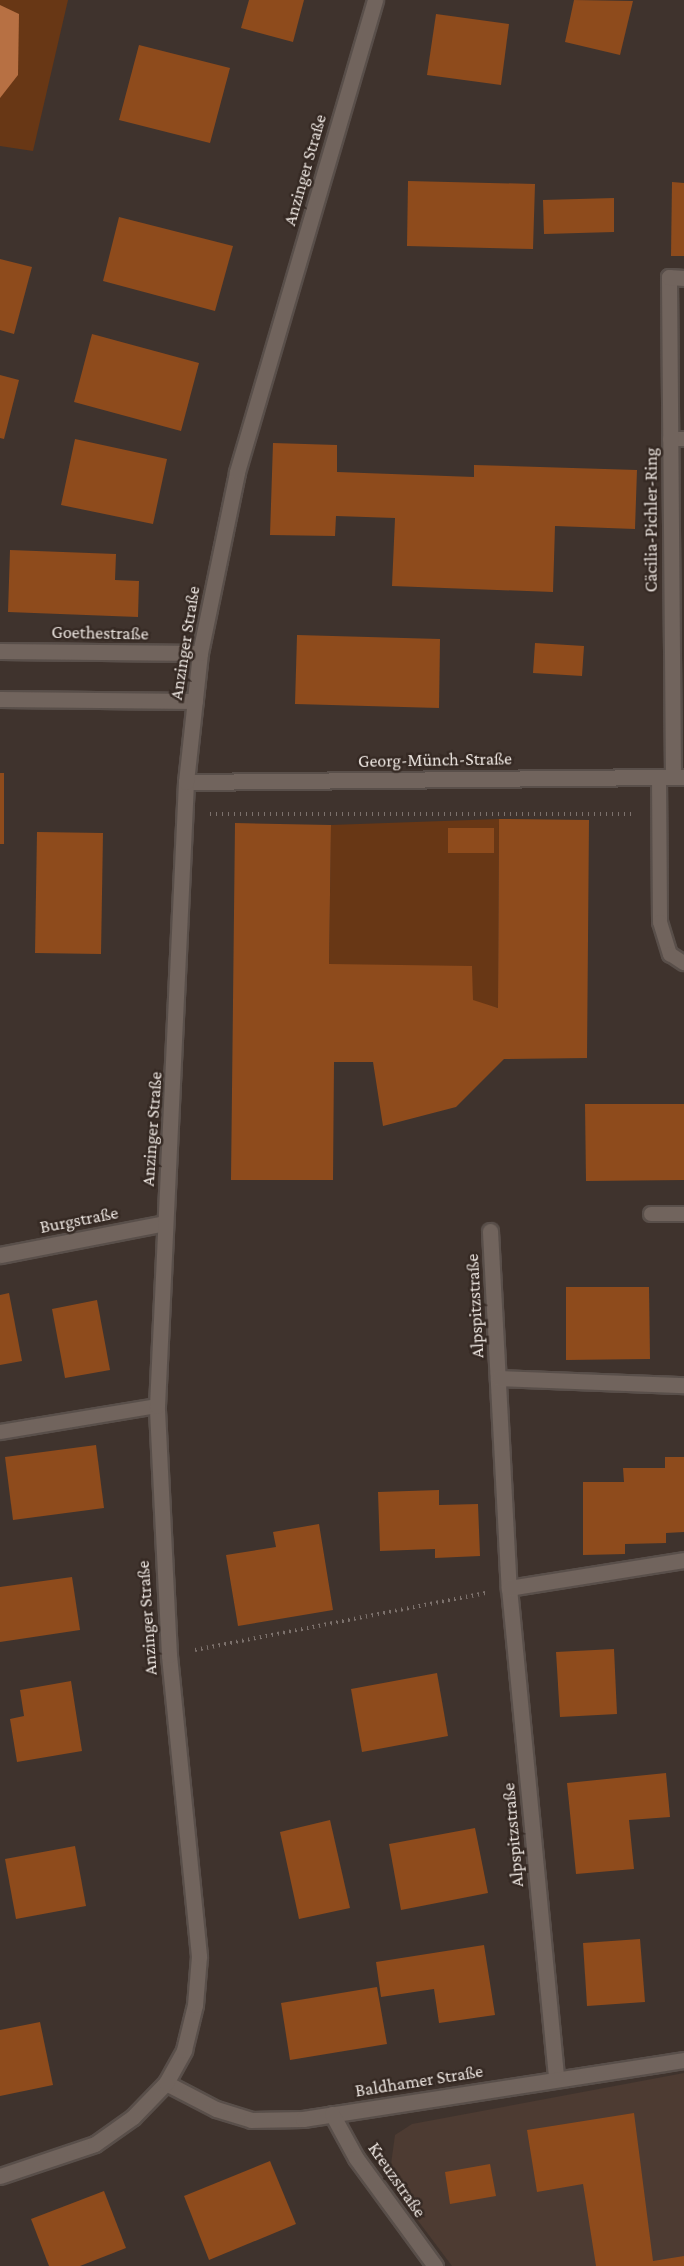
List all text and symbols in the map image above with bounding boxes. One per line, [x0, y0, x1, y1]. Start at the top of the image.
street label: Anzinger Straße [279, 112, 331, 228]
street label: Cäcilia-Pichler-Ring [640, 448, 662, 592]
street label: Anzinger Straße [165, 585, 205, 701]
street label: Goethestraße [51, 621, 149, 645]
street label: Georg-Münch-Straße [358, 748, 512, 772]
street label: Anzinger Straße [137, 1071, 167, 1187]
street label: Burgstraße [38, 1202, 120, 1238]
street label: Alpspitzstraße [461, 1253, 489, 1359]
street label: Anzinger Straße [132, 1560, 162, 1676]
street label: Alpspitzstraße [498, 1782, 528, 1888]
street label: Baldhamer Straße [353, 2060, 485, 2102]
street label: Kreuzstraße [363, 2138, 431, 2222]

